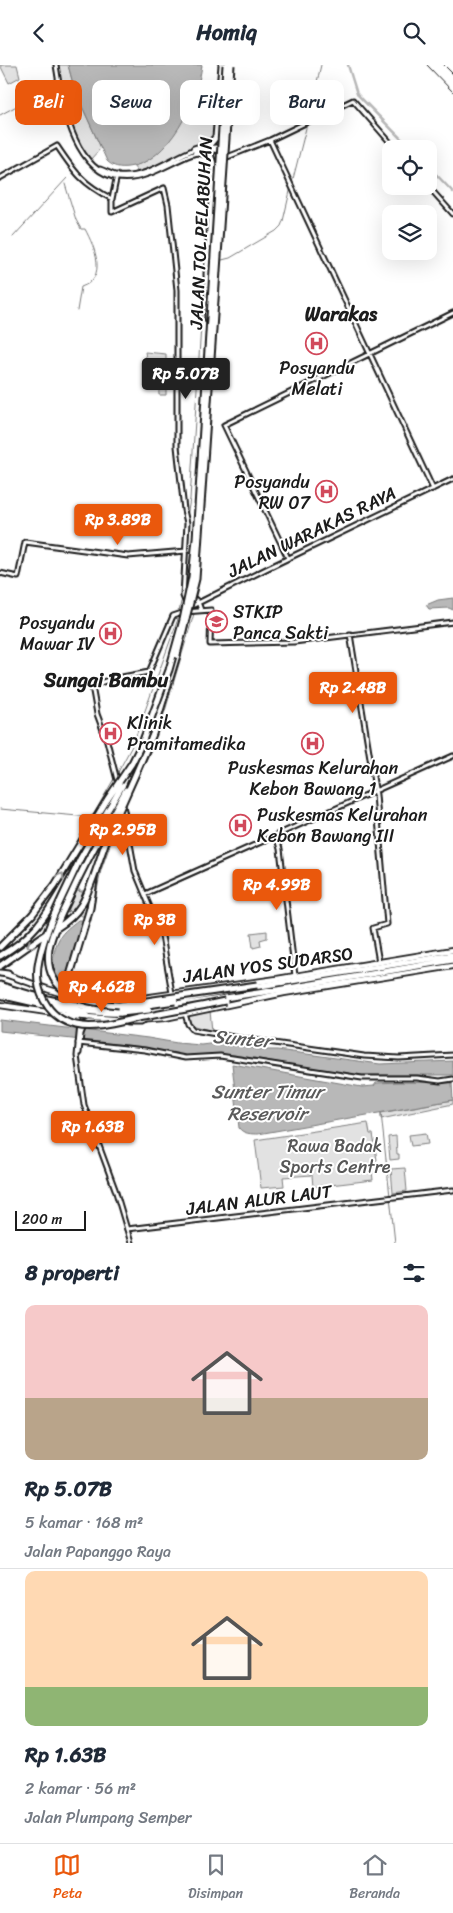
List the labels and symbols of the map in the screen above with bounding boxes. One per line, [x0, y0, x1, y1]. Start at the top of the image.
street label: JALAN TOL PELABUHAN [180, 135, 222, 331]
district label: Warakas [305, 297, 378, 332]
hospital icon: Posyandu Melati [305, 331, 329, 355]
place label: Posyandu Melati [279, 352, 355, 405]
pin: Rp 5.07B [134, 357, 238, 400]
place label: Posyandu RW 07 [234, 466, 312, 519]
street label: JALAN WARAKAS RAYA [221, 477, 402, 587]
hospital icon: Posyandu RW 07 [314, 480, 338, 504]
pin: Rp 3.89B [66, 503, 170, 546]
place label: STKIP Panca Sakti [233, 596, 329, 649]
place label: Posyandu Mawar IV [19, 607, 95, 660]
school or university icon: STKIP Panca Sakti [205, 610, 229, 634]
hospital icon: Posyandu Mawar IV [99, 621, 123, 645]
district label: Sungai Bambu [43, 663, 169, 698]
pin: Rp 2.48B [301, 671, 405, 714]
place label: Klinik Pramitamedika [127, 707, 246, 760]
hospital icon: Klinik Pramitamedika [99, 721, 123, 745]
hospital icon: Puskesmas Kelurahan Kebon Bawang 1 [301, 731, 325, 755]
place label: Puskesmas Kelurahan Kebon Bawang 1 [228, 752, 398, 805]
place label: Puskesmas Kelurahan Kebon Bawang III [257, 799, 428, 852]
pin: Rp 2.95B [71, 813, 175, 856]
hospital icon: Puskesmas Kelurahan Kebon Bawang III [229, 813, 253, 837]
pin: Rp 4.99B [225, 869, 329, 911]
one-way arrow [54, 873, 64, 882]
pin: Rp 3B [120, 903, 190, 946]
street label: JALAN YOS SUDARSO [180, 937, 355, 993]
one-way arrow [26, 938, 35, 948]
pin: Rp 4.62B [50, 971, 154, 1013]
water label: Sunter [212, 1020, 276, 1058]
water label: Sunter Timur Reservoir [211, 1075, 326, 1130]
pin: Rp 1.63B [41, 1111, 145, 1153]
park label: Rawa Badak Sports Centre [279, 1130, 391, 1183]
street label: JALAN ALUR LAUT [183, 1175, 335, 1225]
scale bar [15, 1208, 86, 1231]

